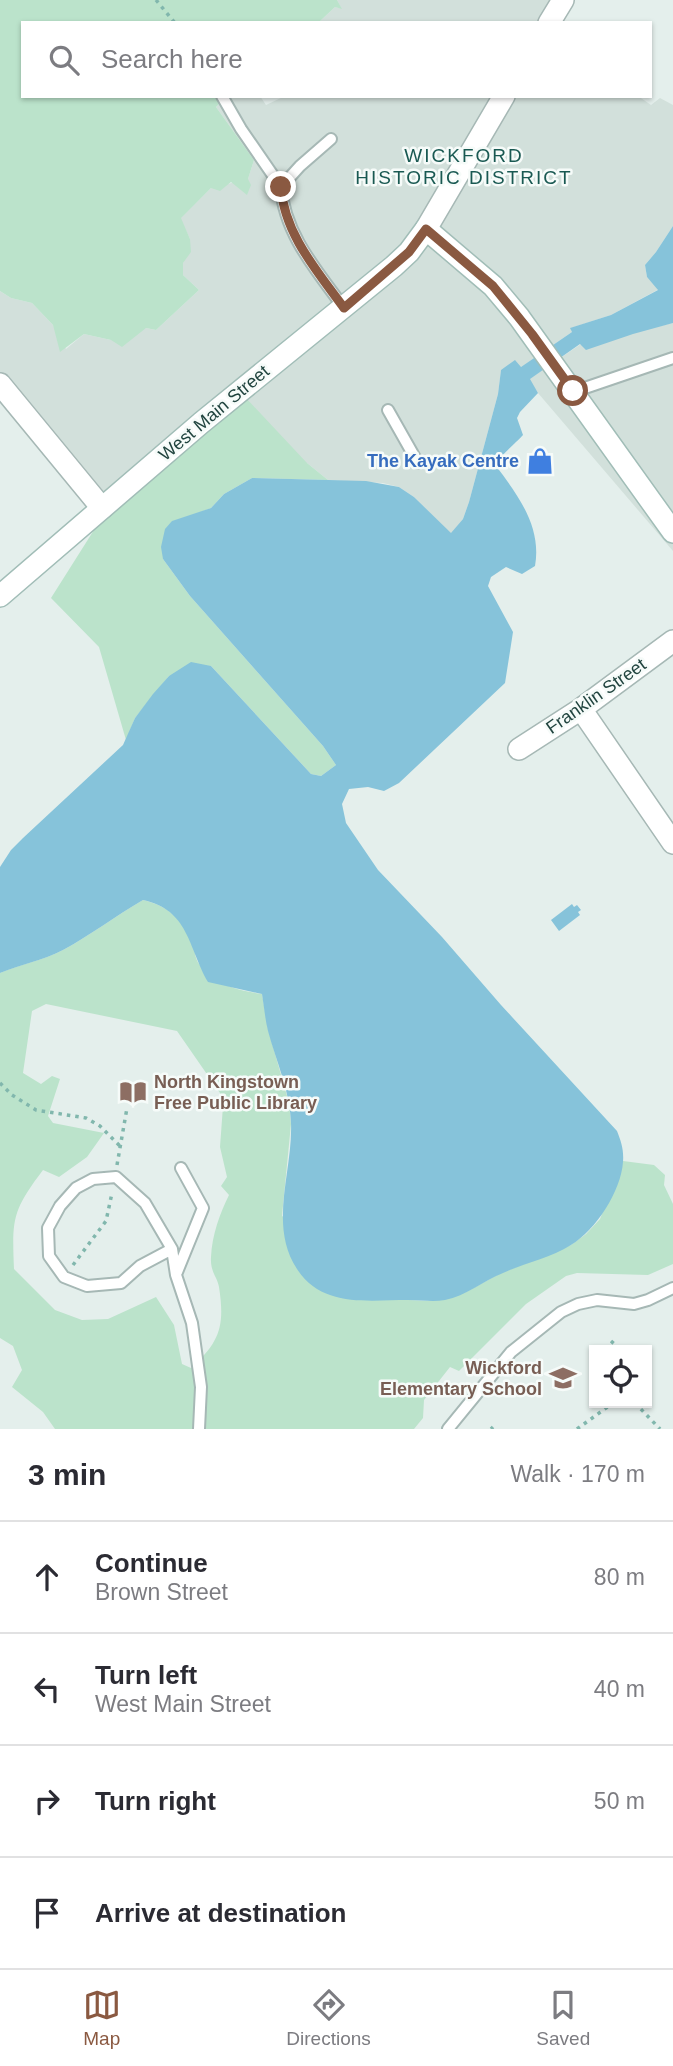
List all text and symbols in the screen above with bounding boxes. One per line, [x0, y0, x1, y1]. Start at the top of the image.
search box [21, 21, 652, 98]
icon: search [45, 41, 83, 79]
text: Search here [101, 44, 243, 74]
district label: WICKFORD HISTORIC DISTRICT [355, 145, 573, 188]
route end [265, 171, 296, 202]
street label: West Main Street [155, 361, 273, 465]
route start [557, 375, 588, 406]
shop icon: The Kayak Centre [525, 446, 555, 476]
place label: The Kayak Centre [367, 451, 519, 471]
street label: Franklin Street [542, 654, 650, 738]
place label: North Kingstown Free Public Library [154, 1072, 317, 1113]
library icon: North Kingstown Free Public Library [118, 1077, 148, 1107]
map controls [589, 1345, 652, 1408]
button: locate [589, 1345, 652, 1408]
place label: Wickford Elementary School [380, 1358, 542, 1399]
school or university icon: Wickford Elementary School [548, 1363, 578, 1393]
text: 3 min [28, 1458, 106, 1491]
text: Walk · 170 m [510, 1461, 645, 1487]
text: Continue [95, 1548, 208, 1578]
icon: ahead [28, 1558, 66, 1596]
text: 80 m [594, 1564, 645, 1590]
text: Brown Street [95, 1579, 228, 1605]
text: Turn left [95, 1660, 197, 1690]
icon: left [28, 1670, 66, 1708]
text: 40 m [594, 1676, 645, 1702]
text: West Main Street [95, 1691, 271, 1717]
icon: right [28, 1782, 66, 1820]
text: Turn right [95, 1786, 216, 1816]
text: 50 m [594, 1788, 645, 1814]
icon: arrive [28, 1894, 66, 1932]
text: Arrive at destination [95, 1898, 346, 1928]
tab: Map [83, 1986, 121, 2050]
tab: Directions [286, 1986, 371, 2050]
tab: Saved [536, 1986, 590, 2050]

